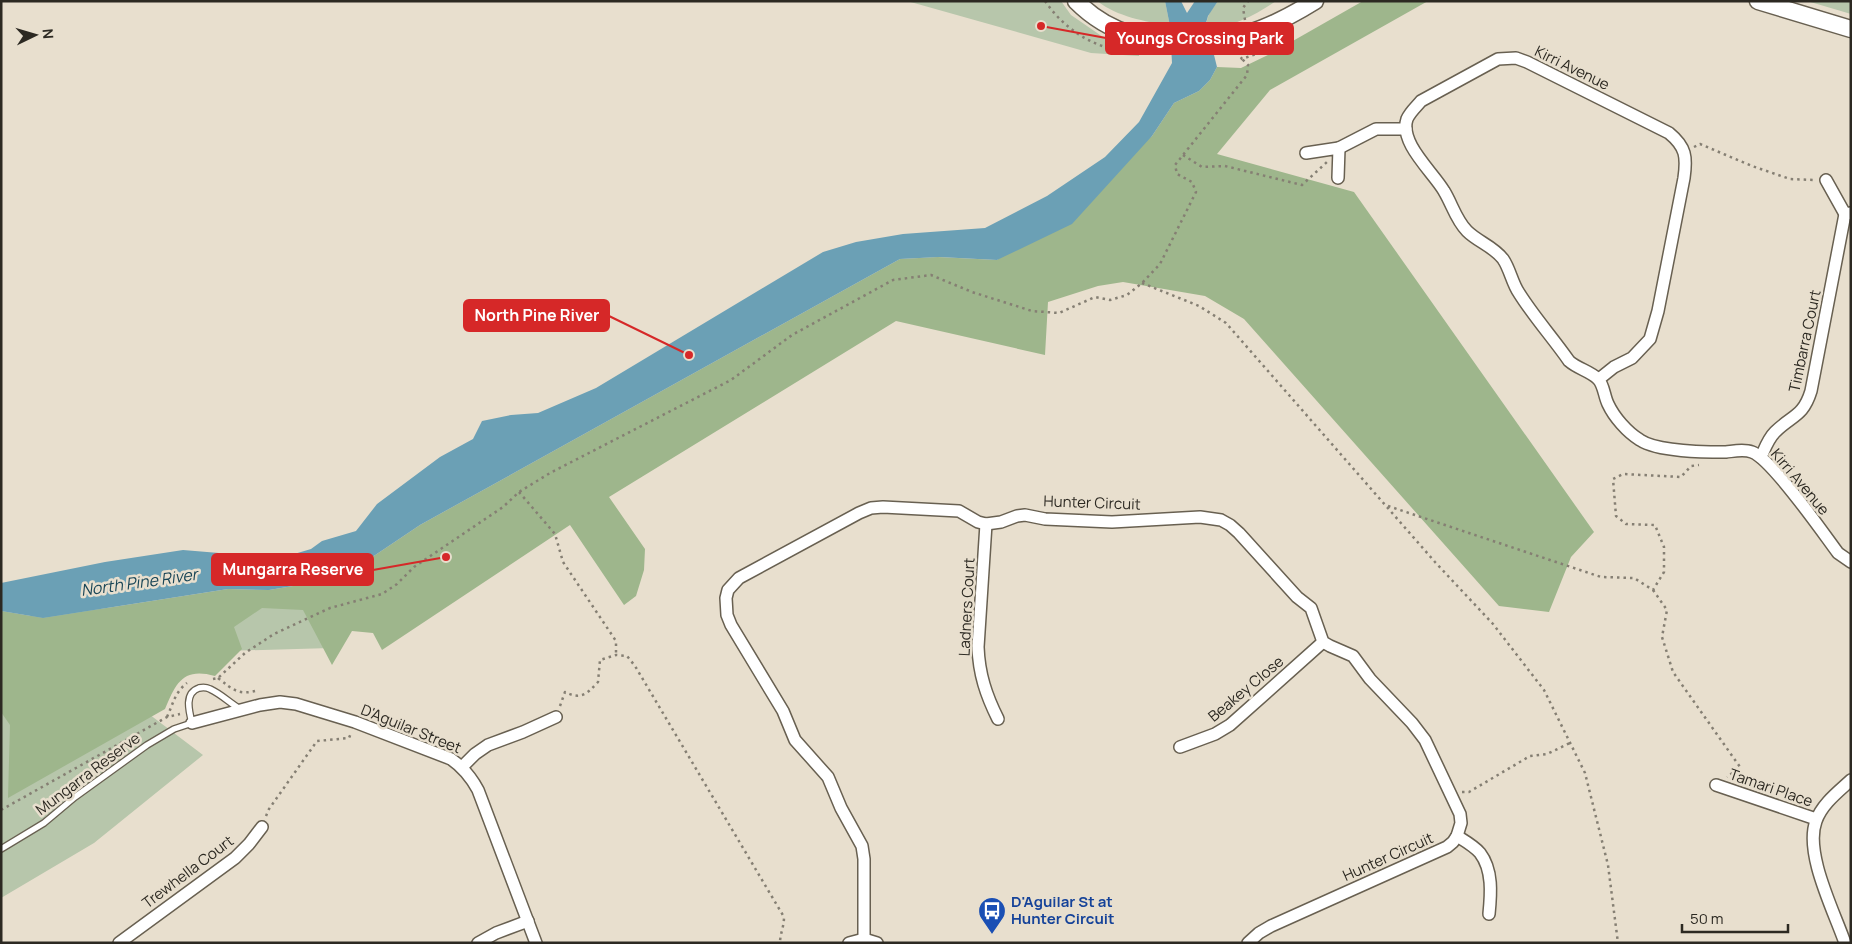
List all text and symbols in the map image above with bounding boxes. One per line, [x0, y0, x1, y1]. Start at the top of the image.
north arrow [10, 10, 60, 60]
callout: Youngs Crossing Park [1106, 23, 1293, 54]
text: Youngs Crossing Park [1117, 27, 1284, 49]
text: N [39, 28, 58, 40]
street label: Kirri Avenue [1531, 40, 1613, 95]
street label: Timbarra Court [1783, 288, 1826, 394]
callout: North Pine River [464, 300, 609, 331]
text: North Pine River [475, 304, 599, 326]
street label: Kirri Avenue [1766, 444, 1835, 520]
street label: Hunter Circuit [1043, 490, 1141, 515]
callout: Mungarra Reserve [212, 554, 373, 585]
street label: Ladners Court [953, 557, 980, 657]
text: Mungarra Reserve [223, 558, 364, 580]
water label: North Pine River [79, 563, 201, 601]
street label: Beakey Close [1203, 651, 1288, 726]
street label: D'Aguilar Street [358, 699, 465, 758]
street label: Mungarra Reserve [31, 727, 144, 820]
street label: Tamari Place [1727, 763, 1816, 812]
street label: Hunter Circuit [1339, 827, 1436, 886]
street label: Trewhella Court [138, 830, 238, 913]
place label: D'Aguilar St at Hunter Circuit [1011, 891, 1115, 929]
bus stop icon: D'Aguilar St at Hunter Circuit [977, 896, 1007, 935]
scale bar [1682, 902, 1788, 934]
text: 50 m [1690, 908, 1724, 929]

